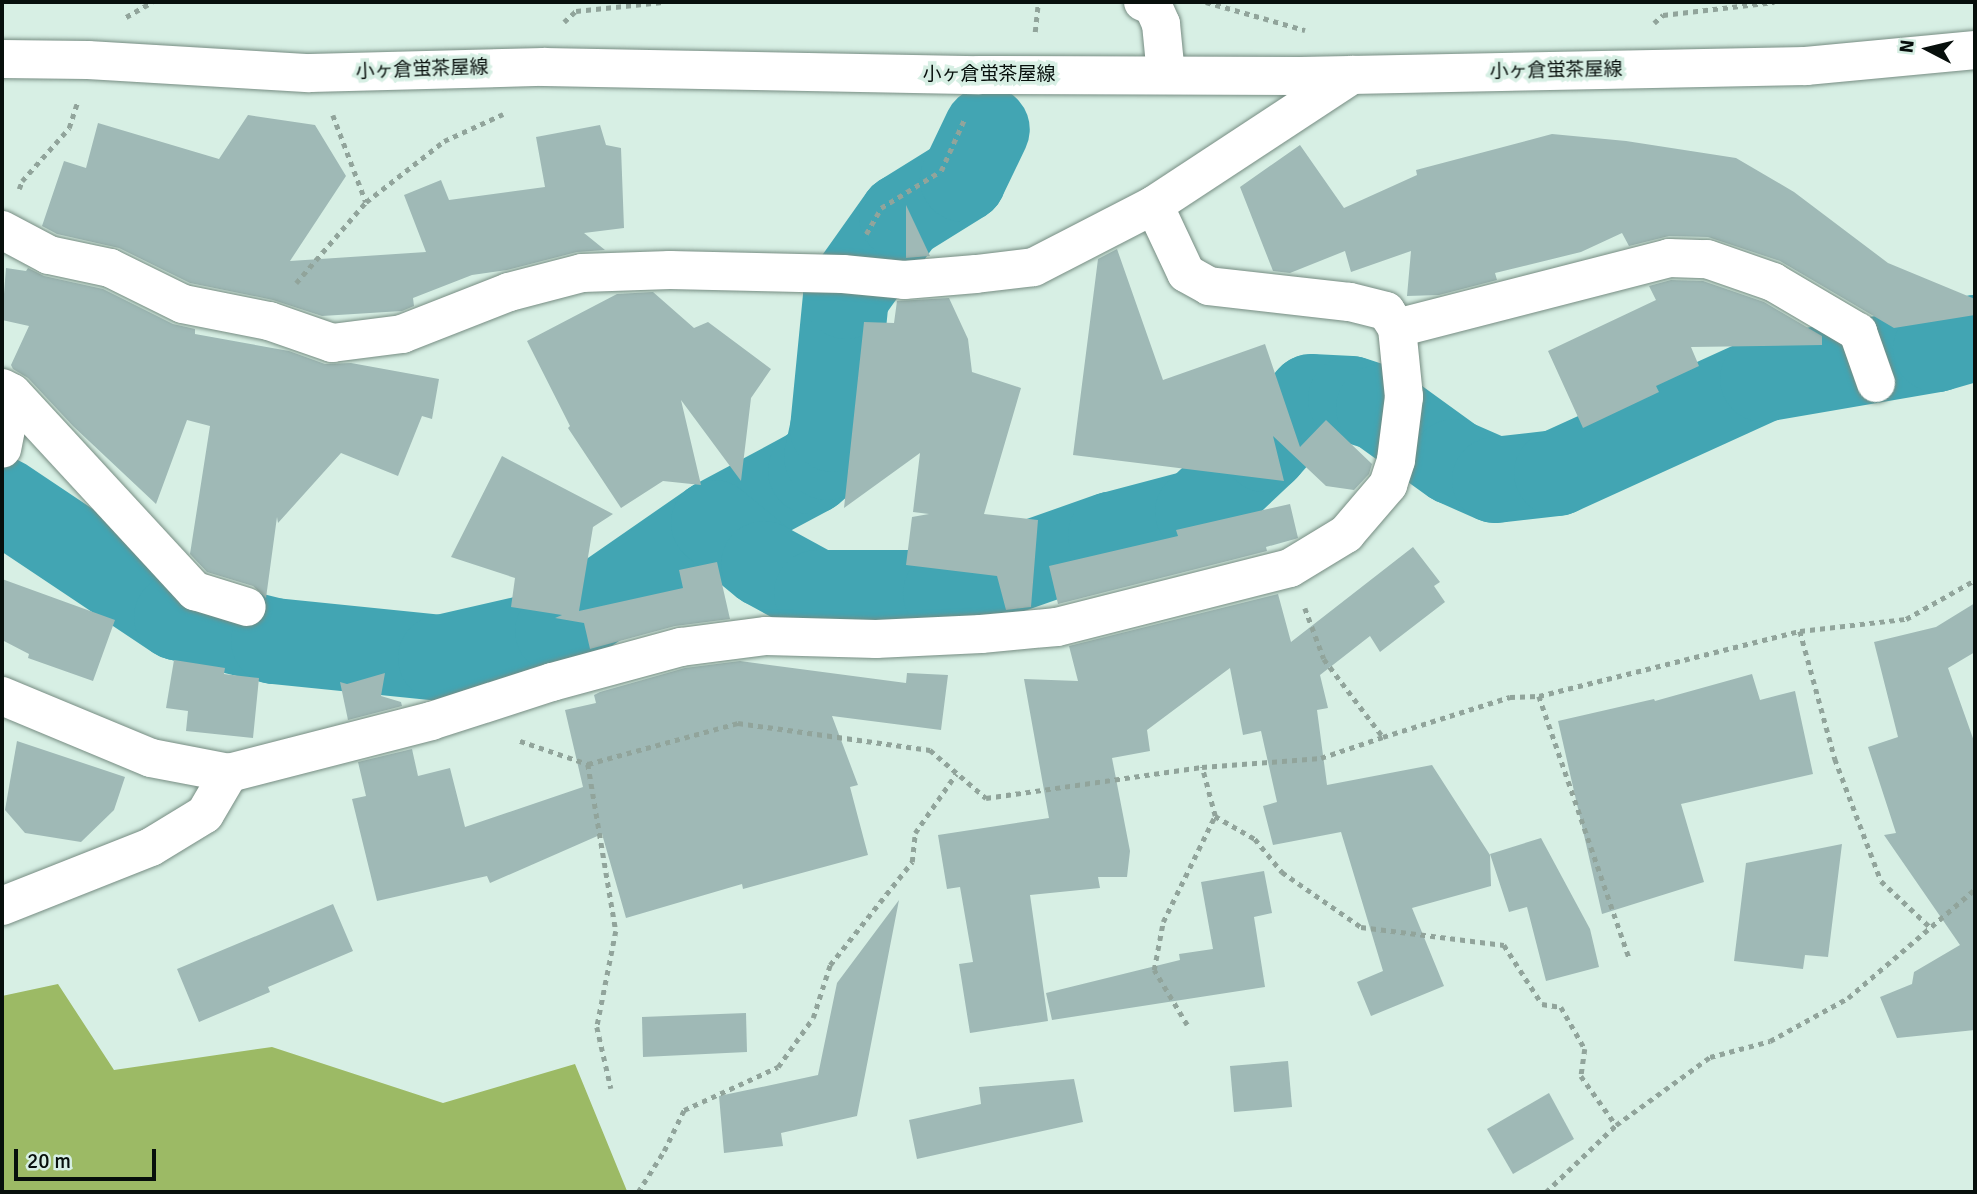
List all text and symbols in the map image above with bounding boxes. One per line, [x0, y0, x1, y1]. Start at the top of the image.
north arrow [1893, 14, 1963, 84]
text: N [1894, 38, 1920, 54]
street label: 小ヶ倉蛍茶屋線 [355, 56, 489, 84]
street label: 小ヶ倉蛍茶屋線 [1489, 58, 1623, 84]
street label: 小ヶ倉蛍茶屋線 [923, 64, 1055, 86]
scale bar [18, 1134, 159, 1178]
text: 20 m [27, 1148, 71, 1174]

